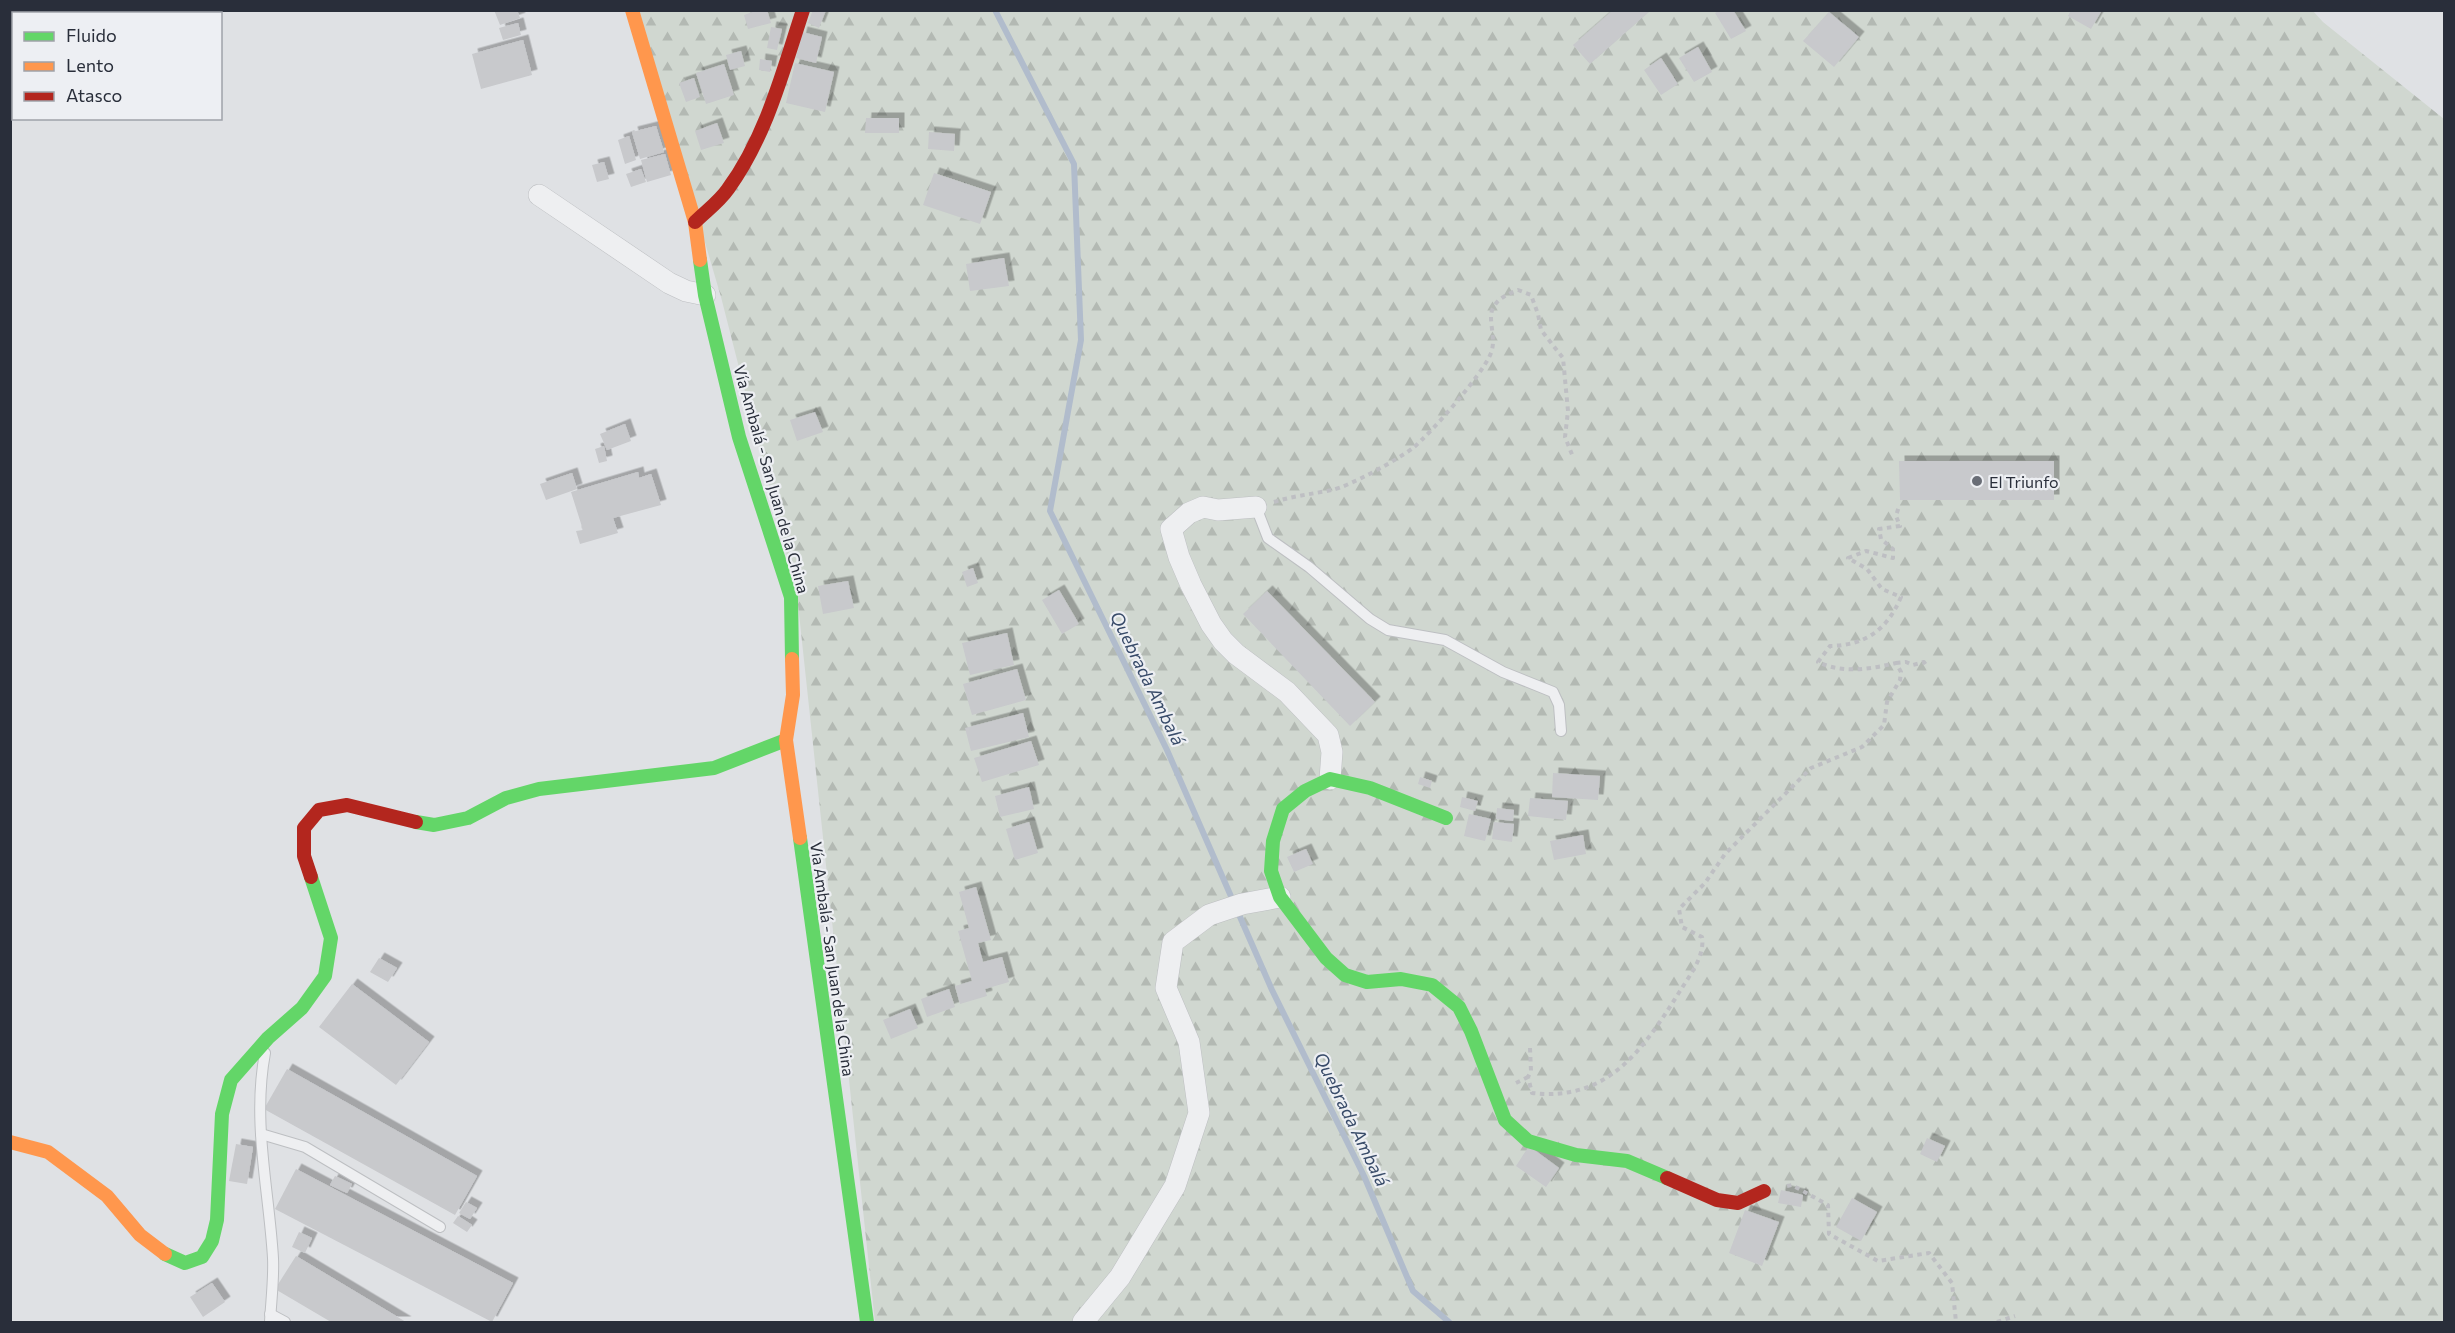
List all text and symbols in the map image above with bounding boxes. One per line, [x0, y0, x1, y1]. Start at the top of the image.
legend [12, 12, 222, 120]
text: Fluido [66, 24, 117, 46]
text: Lento [66, 54, 114, 76]
text: Atasco [66, 84, 122, 106]
street label: Vía Ambalá - San Juan de la China [730, 363, 814, 595]
place label: El Triunfo [1989, 472, 2059, 491]
marker: El Triunfo [1970, 474, 1984, 488]
water label: Quebrada Ambalá [1106, 607, 1190, 749]
street label: Vía Ambalá - San Juan de la China [807, 841, 859, 1077]
water label: Quebrada Ambalá [1310, 1048, 1394, 1190]

